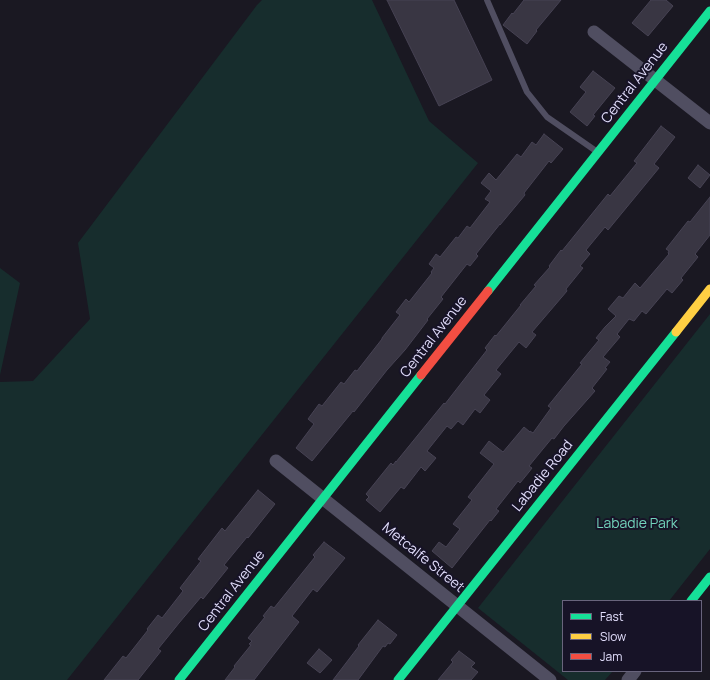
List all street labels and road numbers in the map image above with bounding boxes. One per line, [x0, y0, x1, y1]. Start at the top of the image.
street label: Central Avenue [598, 39, 672, 127]
street label: Central Avenue [397, 293, 471, 381]
street label: Labadie Road [509, 437, 577, 515]
street label: Metcalfe Street [379, 520, 467, 596]
street label: Central Avenue [195, 547, 269, 635]

